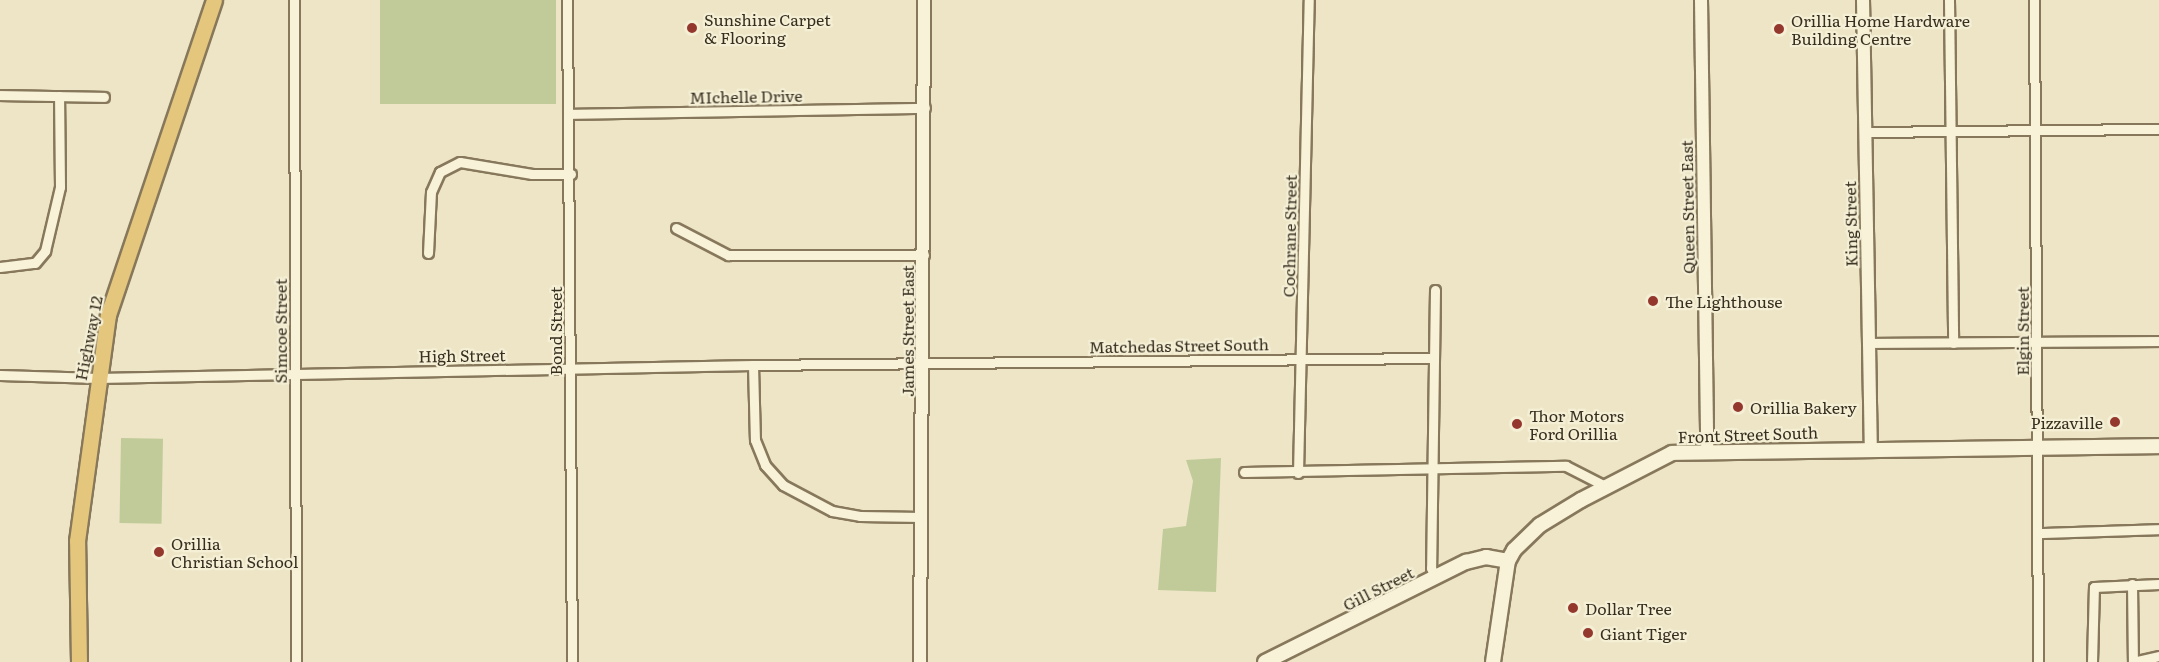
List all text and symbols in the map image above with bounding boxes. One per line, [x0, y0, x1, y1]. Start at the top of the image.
place label: Sunshine Carpet & Flooring [704, 9, 831, 47]
place label: Orillia Home Hardware Building Centre [1791, 10, 1970, 48]
marker: Sunshine Carpet & Flooring [685, 21, 699, 35]
marker: Orillia Home Hardware Building Centre [1772, 22, 1786, 36]
street label: MIchelle Drive [689, 85, 803, 107]
street label: Queen Street East [1676, 140, 1698, 274]
street label: Cochrane Street [1278, 175, 1300, 297]
street label: King Street [1840, 181, 1860, 267]
street label: James Street East [897, 265, 917, 397]
street label: Simcoe Street [270, 279, 290, 383]
street label: Bond Street [545, 286, 565, 376]
street label: Elgin Street [2012, 286, 2032, 376]
place label: The Lighthouse [1665, 291, 1782, 311]
street label: Highway 12 [70, 294, 106, 382]
marker: The Lighthouse [1646, 294, 1660, 308]
street label: Matchedas Street South [1089, 334, 1269, 356]
street label: High Street [418, 345, 506, 365]
place label: Orillia Bakery [1750, 397, 1857, 417]
marker: Orillia Bakery [1731, 400, 1745, 414]
place label: Thor Motors Ford Orillia [1529, 405, 1624, 443]
place label: Pizzaville [2031, 412, 2103, 432]
marker: Pizzaville [2108, 415, 2122, 429]
marker: Thor Motors Ford Orillia [1510, 417, 1524, 431]
street label: Front Street South [1677, 422, 1819, 446]
place label: Orillia Christian School [171, 533, 298, 571]
marker: Orillia Christian School [152, 545, 166, 559]
street label: Gill Street [1339, 562, 1417, 614]
place label: Dollar Tree [1585, 598, 1672, 618]
marker: Dollar Tree [1566, 601, 1580, 615]
place label: Giant Tiger [1600, 623, 1687, 643]
marker: Giant Tiger [1581, 626, 1595, 640]

